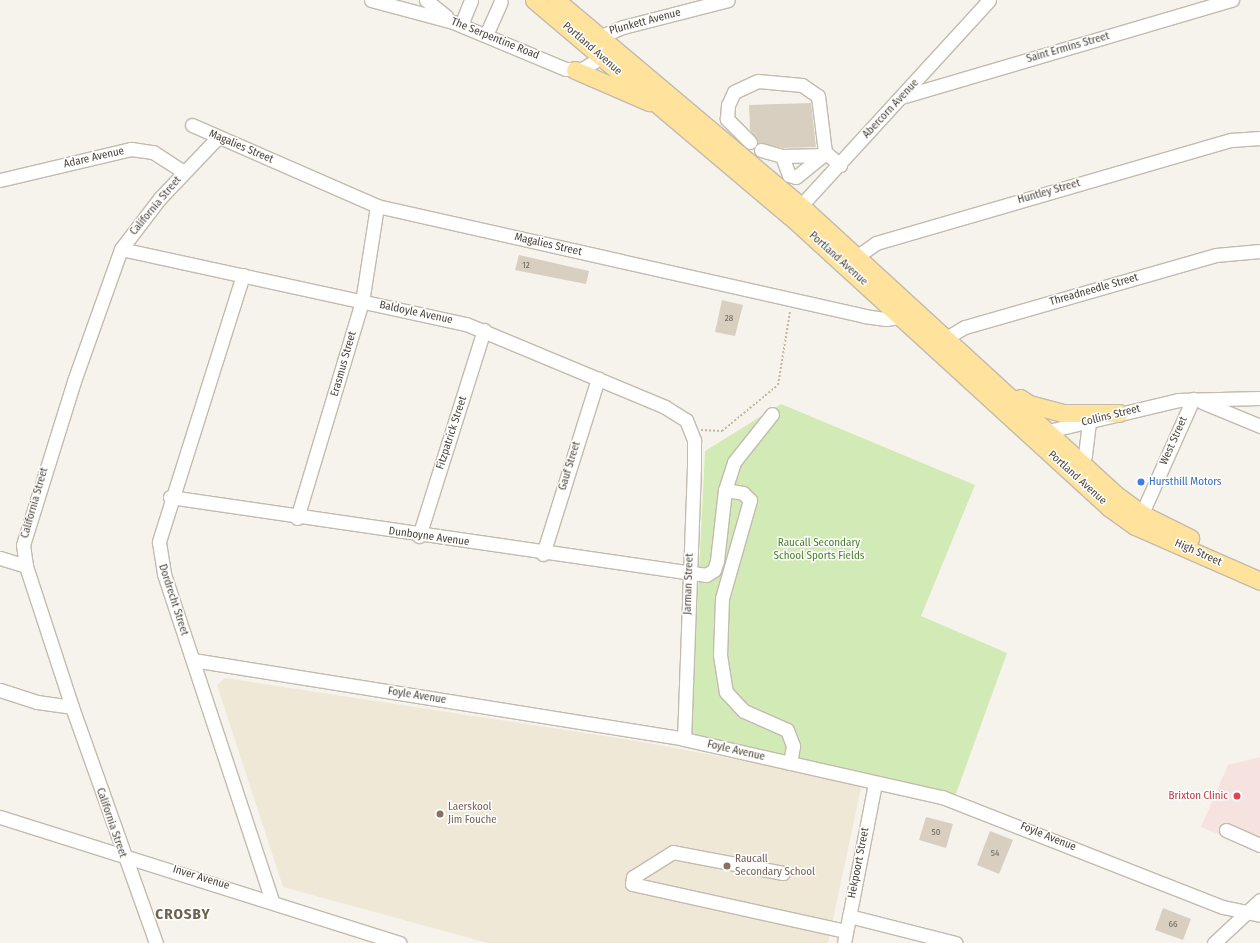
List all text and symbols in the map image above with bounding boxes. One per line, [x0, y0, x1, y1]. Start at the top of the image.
street label: Plunkett Avenue [608, 6, 682, 38]
street label: The Serpentine Road [449, 15, 541, 63]
street label: Portland Avenue [560, 20, 624, 78]
street label: Saint Ermins Street [1025, 30, 1111, 66]
street label: Abercorn Avenue [860, 77, 922, 141]
street label: Magalies Street [207, 127, 275, 167]
street label: Adare Avenue [62, 145, 126, 171]
street label: California Street [128, 174, 184, 238]
street label: Huntley Street [1016, 177, 1082, 207]
street label: Portland Avenue [806, 229, 870, 289]
street label: Magalies Street [513, 231, 583, 259]
house number: 12 [522, 260, 530, 270]
street label: Threadneedle Street [1048, 271, 1140, 309]
street label: Baldoyle Avenue [378, 299, 454, 327]
house number: 28 [725, 313, 733, 323]
street label: Erasmus Street [328, 330, 360, 398]
street label: Fitzpatrick Street [434, 395, 470, 471]
street label: Collins Street [1080, 402, 1142, 430]
street label: West Street [1157, 415, 1191, 467]
street label: Gauf Street [556, 440, 584, 492]
street label: Portland Avenue [1045, 448, 1109, 508]
street label: California Street [19, 466, 51, 540]
place label: Hursthill Motors [1149, 475, 1222, 489]
marker: Hursthill Motors [1136, 477, 1146, 487]
street label: Dunboyne Avenue [388, 525, 470, 549]
park label: Raucall Secondary School Sports Fields [774, 537, 864, 563]
street label: High Street [1172, 537, 1224, 569]
street label: Jarman Street [681, 553, 697, 615]
street label: Dordrecht Street [155, 563, 191, 637]
street label: Foyle Avenue [387, 685, 447, 707]
street label: Foyle Avenue [706, 738, 766, 764]
street label: California Street [93, 786, 129, 860]
place label: Brixton Clinic [1169, 789, 1228, 803]
marker: Brixton Clinic [1231, 790, 1243, 802]
place label: Laerskool Jim Fouche [448, 801, 497, 827]
marker: Laerskool Jim Fouche [435, 809, 445, 819]
street label: Foyle Avenue [1018, 820, 1078, 854]
street label: Hekpoort Street [846, 827, 872, 899]
house number: 50 [932, 827, 940, 837]
house number: 54 [991, 848, 999, 858]
place label: Raucall Secondary School [735, 853, 815, 879]
marker: Raucall Secondary School [722, 861, 732, 871]
street label: Inver Avenue [171, 863, 231, 893]
district label: CROSBY [155, 906, 211, 924]
house number: 66 [1169, 919, 1177, 929]

